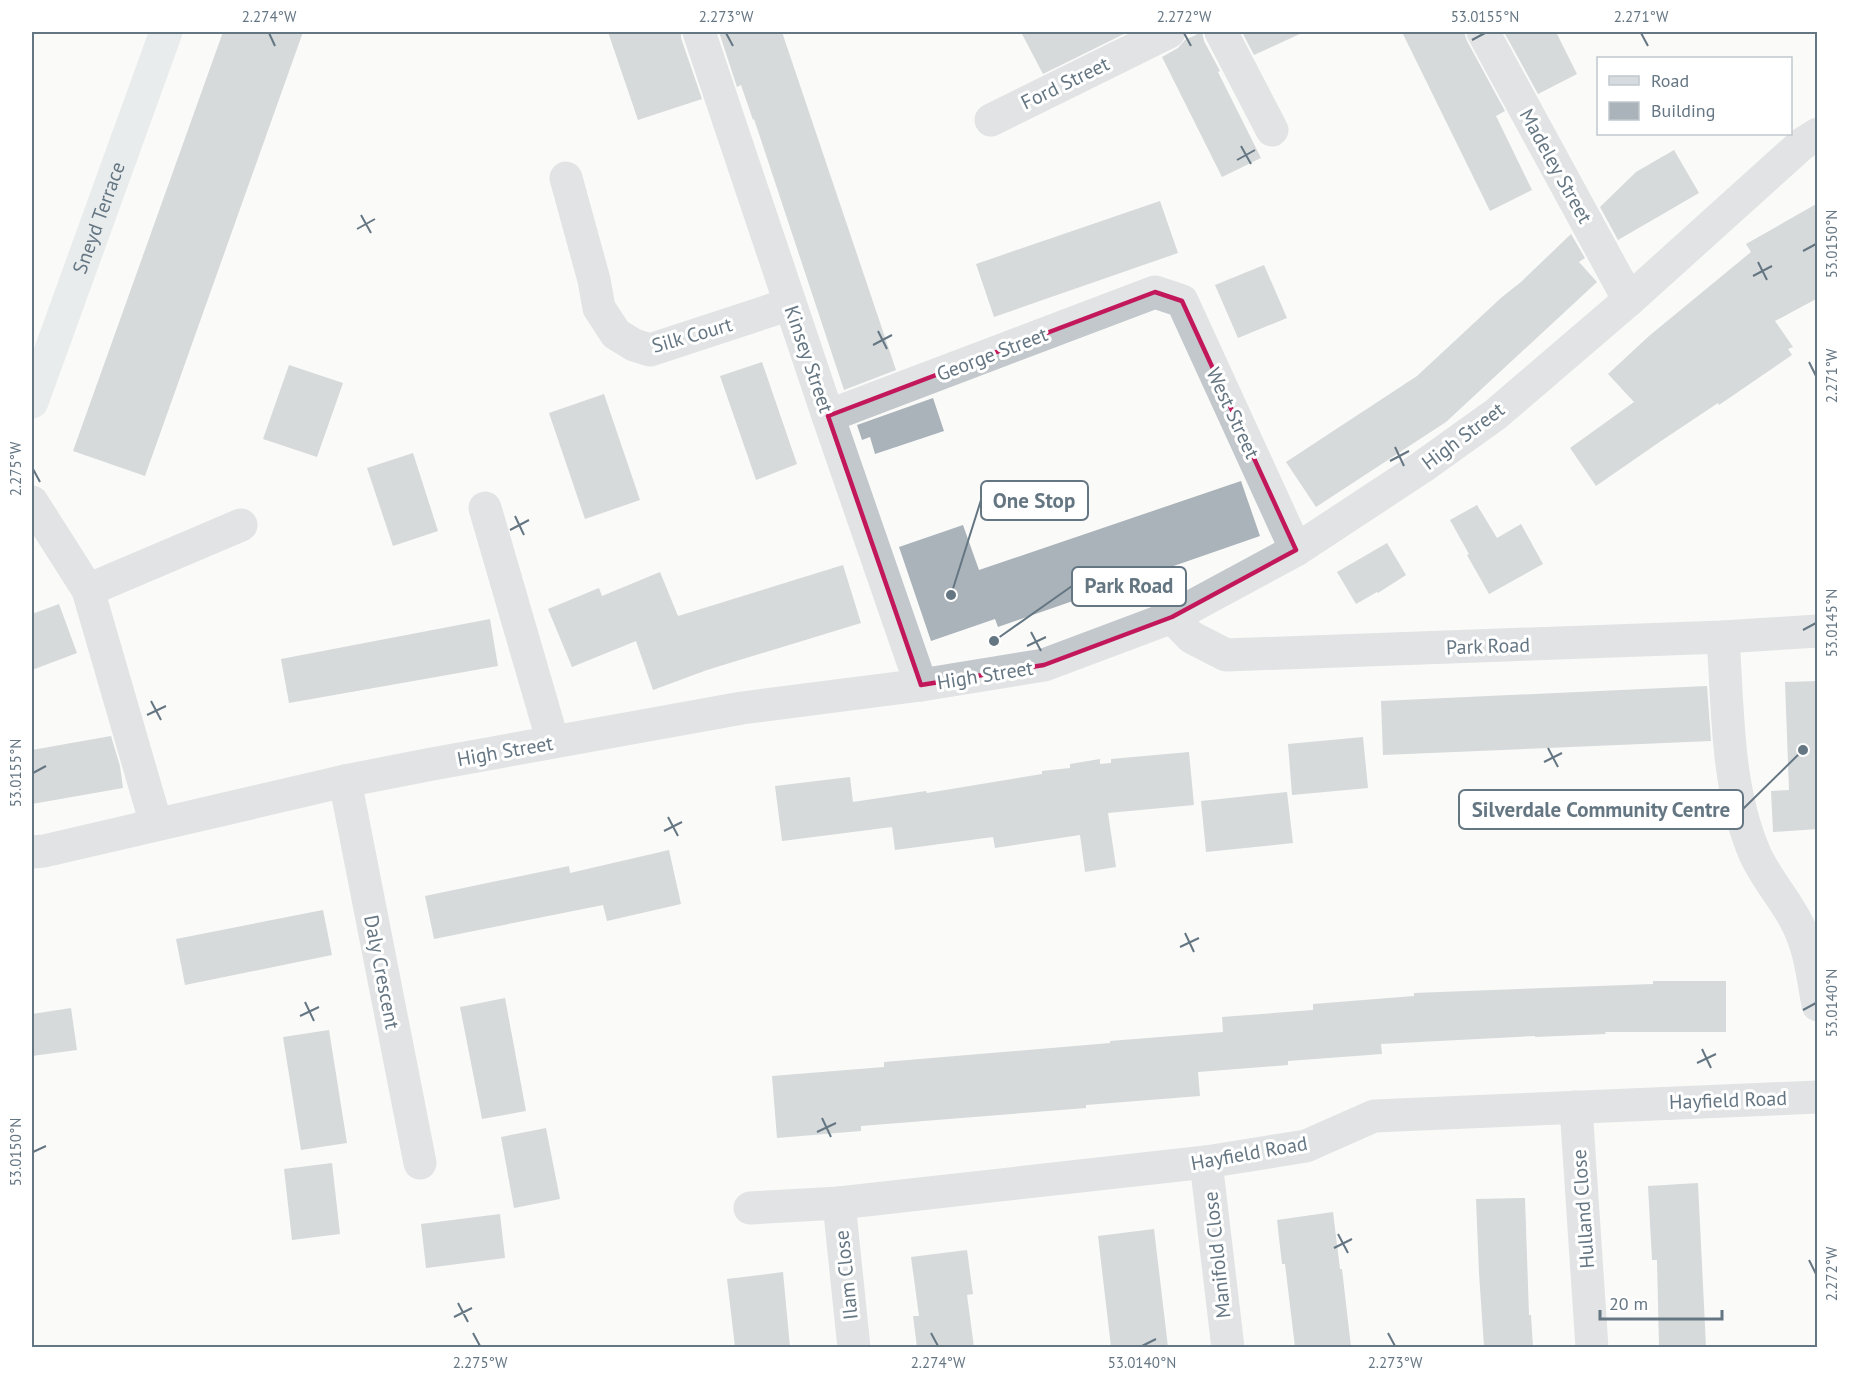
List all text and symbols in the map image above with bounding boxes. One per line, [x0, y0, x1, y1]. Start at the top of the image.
text: 2.274°W [242, 7, 297, 26]
text: 2.273°W [699, 7, 754, 26]
text: 2.272°W [1157, 7, 1212, 26]
text: 53.0155°N [1451, 7, 1519, 26]
text: 2.271°W [1614, 7, 1669, 26]
street label: Ford Street [1017, 50, 1114, 116]
legend [1597, 57, 1792, 135]
text: Road [1651, 69, 1689, 92]
text: Building [1651, 99, 1715, 122]
street label: Madeley Street [1514, 104, 1598, 228]
street label: Sneyd Terrace [67, 158, 131, 277]
text: 53.0150°N [1822, 210, 1841, 278]
street label: Kinsey Street [779, 302, 840, 416]
street label: Silk Court [649, 311, 735, 359]
street label: George Street [933, 321, 1051, 387]
text: 2.271°W [1822, 348, 1841, 403]
street label: West Street [1201, 363, 1265, 463]
street label: High Street [1416, 396, 1510, 476]
text: 2.275°W [6, 441, 25, 496]
callout: One Stop [981, 481, 1088, 520]
text: One Stop [993, 487, 1075, 514]
callout: Park Road [1072, 567, 1186, 606]
text: Park Road [1085, 572, 1173, 599]
text: 53.0145°N [1822, 589, 1841, 657]
street label: Park Road [1446, 632, 1530, 660]
street label: High Street [935, 655, 1035, 695]
street label: High Street [455, 730, 555, 772]
text: 53.0155°N [6, 739, 25, 807]
callout: Silverdale Community Centre [1459, 790, 1743, 829]
text: Silverdale Community Centre [1472, 796, 1730, 823]
street label: Daly Crescent [358, 913, 406, 1031]
text: 53.0140°N [1822, 969, 1841, 1037]
street label: Hayfield Road [1669, 1085, 1787, 1115]
text: 53.0150°N [6, 1118, 25, 1186]
street label: Hayfield Road [1189, 1130, 1309, 1176]
street label: Hulland Close [1566, 1149, 1600, 1269]
street label: Manifold Close [1197, 1190, 1237, 1320]
street label: Ilam Close [828, 1229, 864, 1321]
text: 2.272°W [1822, 1246, 1841, 1301]
scale bar [1600, 1283, 1722, 1321]
text: 20 m [1609, 1292, 1648, 1315]
text: 2.275°W [453, 1353, 508, 1372]
text: 2.274°W [911, 1353, 966, 1372]
text: 53.0140°N [1108, 1353, 1176, 1372]
text: 2.273°W [1368, 1353, 1423, 1372]

